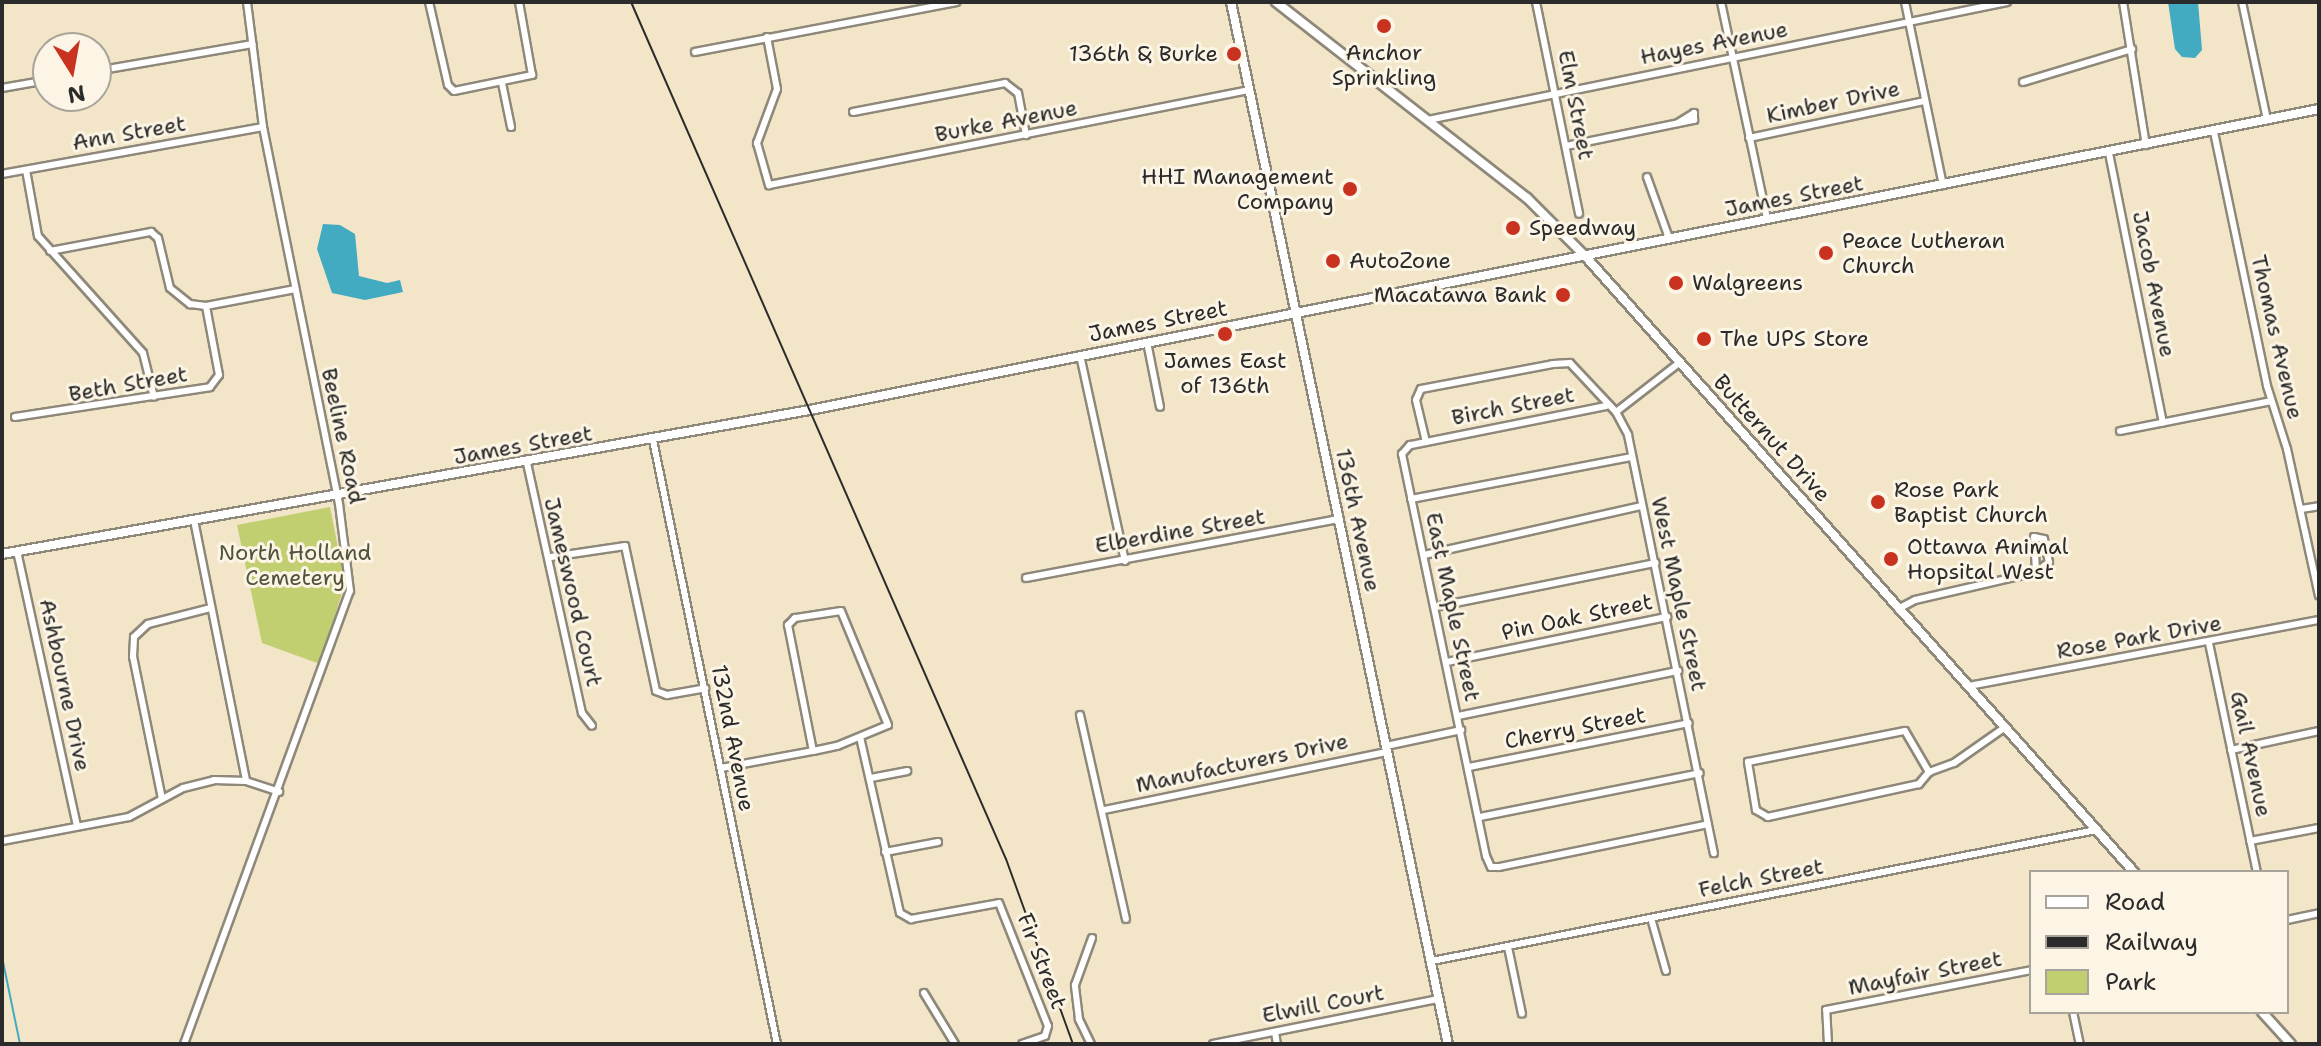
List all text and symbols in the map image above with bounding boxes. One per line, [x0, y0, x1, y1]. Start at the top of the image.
street label: Hayes Avenue [1638, 16, 1790, 70]
marker: Anchor Sprinkling [1375, 17, 1393, 35]
north arrow [32, 32, 112, 112]
place label: Anchor Sprinkling [1332, 39, 1436, 90]
place label: 136th & Burke [1069, 41, 1218, 67]
marker: 136th & Burke [1225, 45, 1243, 63]
street label: Elm Street [1552, 48, 1600, 162]
street label: Kimber Drive [1764, 75, 1902, 129]
text: N [65, 78, 88, 110]
street label: Burke Avenue [933, 94, 1079, 148]
street label: Ann Street [70, 110, 188, 156]
place label: HHI Management Company [1141, 163, 1334, 214]
street label: James Street [1722, 170, 1866, 222]
marker: HHI Management Company [1341, 180, 1359, 198]
street label: Jacob Avenue [2127, 209, 2181, 359]
place label: Speedway [1529, 215, 1636, 241]
marker: Speedway [1504, 219, 1522, 237]
place label: Peace Lutheran Church [1842, 227, 2005, 278]
marker: Peace Lutheran Church [1817, 244, 1835, 262]
place label: AutoZone [1349, 248, 1451, 274]
marker: AutoZone [1324, 252, 1342, 270]
street label: Thomas Avenue [2245, 252, 2309, 422]
place label: Walgreens [1692, 270, 1803, 296]
marker: Walgreens [1667, 274, 1685, 292]
place label: Macatawa Bank [1374, 282, 1547, 308]
marker: Macatawa Bank [1554, 286, 1572, 304]
street label: James Street [1086, 295, 1230, 347]
marker: James East of 136th [1216, 325, 1234, 343]
place label: The UPS Store [1720, 326, 1869, 352]
marker: The UPS Store [1695, 330, 1713, 348]
place label: James East of 136th [1163, 347, 1287, 398]
street label: Beth Street [67, 361, 189, 407]
street label: Beeline Road [316, 366, 370, 506]
street label: Butternut Drive [1708, 369, 1836, 507]
street label: Birch Street [1449, 381, 1577, 431]
street label: James Street [451, 420, 595, 470]
street label: 136th Avenue [1330, 446, 1386, 594]
place label: Rose Park Baptist Church [1894, 476, 2048, 528]
marker: Rose Park Baptist Church [1869, 493, 1887, 511]
street label: West Maple Street [1645, 494, 1713, 694]
street label: Jameswood Court [538, 495, 608, 689]
street label: Elberdine Street [1093, 503, 1267, 559]
street label: East Maple Street [1420, 510, 1486, 704]
place label: Ottawa Animal Hopsital West [1907, 533, 2068, 584]
park label: North Holland Cemetery [218, 539, 372, 590]
marker: Ottawa Animal Hopsital West [1882, 550, 1900, 568]
street label: Pin Oak Street [1499, 588, 1655, 646]
street label: Ashbourne Drive [34, 596, 96, 774]
street label: Rose Park Drive [2055, 610, 2223, 664]
street label: 132nd Avenue [706, 662, 760, 814]
street label: Gail Avenue [2225, 689, 2277, 819]
street label: Cherry Street [1502, 701, 1648, 755]
street label: Manufacturers Drive [1133, 728, 1351, 798]
street label: Felch Street [1696, 853, 1826, 903]
legend [2029, 870, 2289, 1014]
text: Road [2105, 886, 2165, 918]
street label: Fir Street [1012, 909, 1072, 1013]
text: Railway [2105, 926, 2198, 958]
street label: Mayfair Street [1846, 945, 2004, 1001]
text: Park [2105, 966, 2157, 998]
street label: Elwill Court [1260, 979, 1386, 1029]

